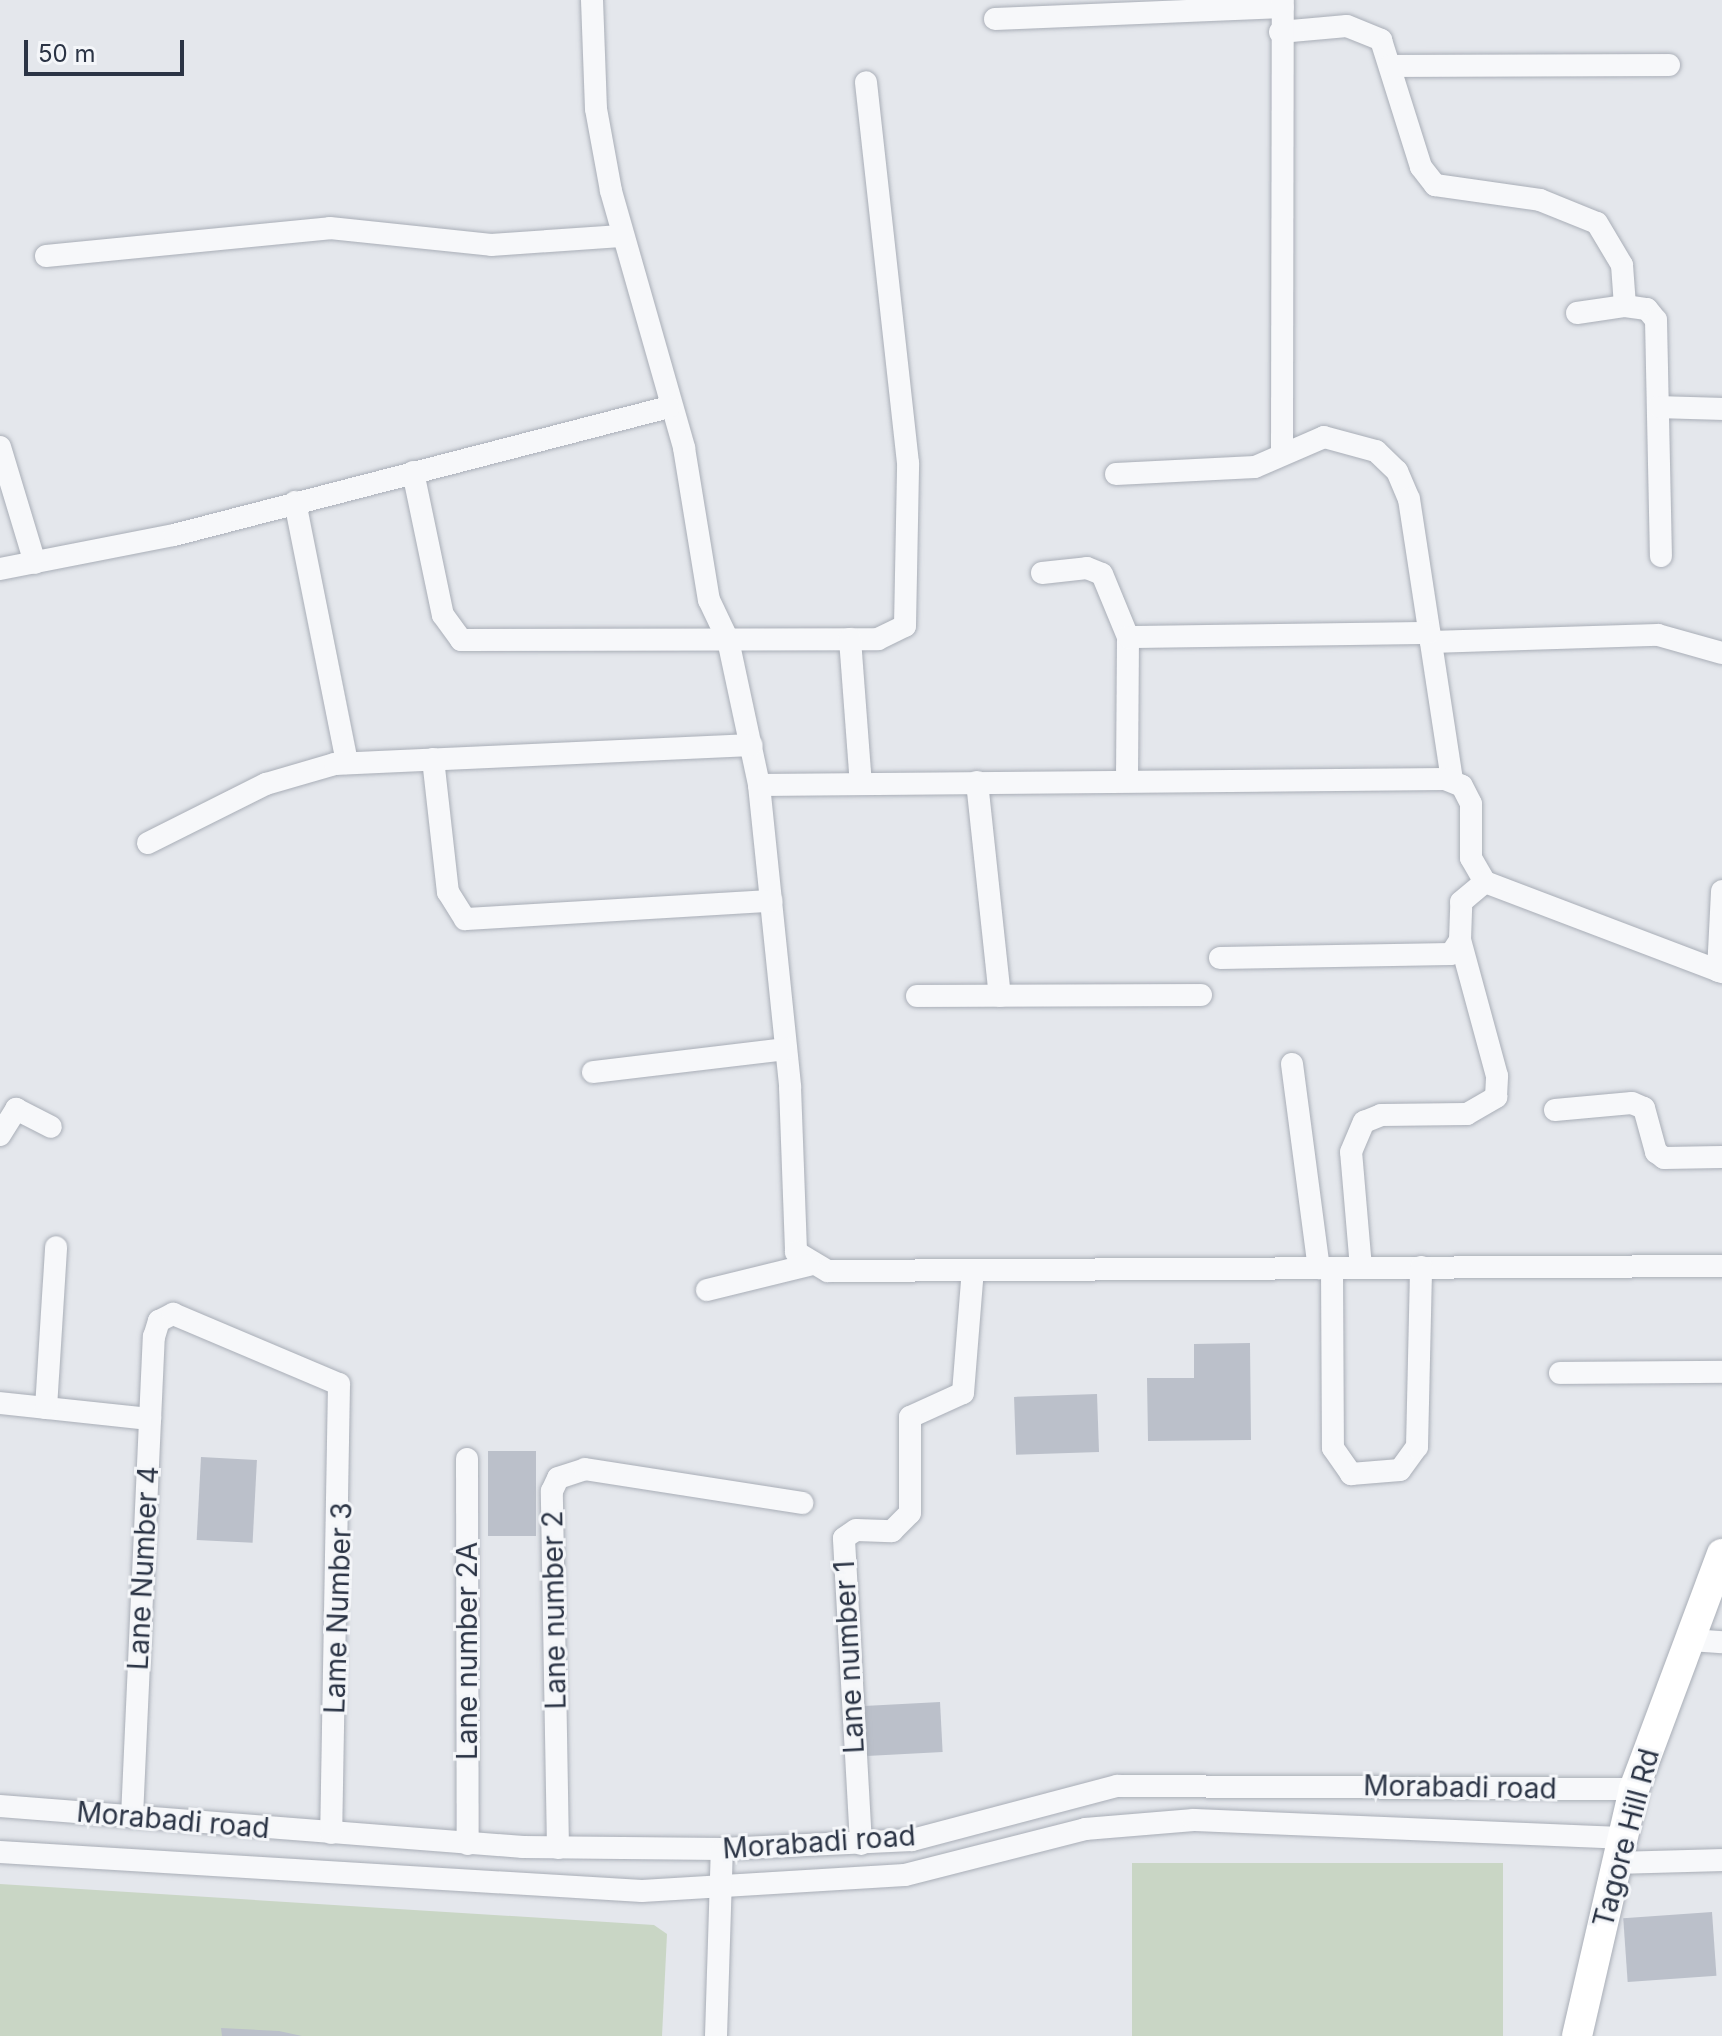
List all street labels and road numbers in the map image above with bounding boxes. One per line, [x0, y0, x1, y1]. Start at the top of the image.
street label: Lane Number 4 [121, 1465, 165, 1671]
street label: Lame Number 3 [318, 1502, 358, 1714]
street label: Lane number 2 [535, 1510, 573, 1710]
street label: Lane number 2A [450, 1542, 484, 1760]
street label: Lane number 1 [827, 1560, 871, 1754]
street label: Tagore Hill Rd [1586, 1745, 1666, 1931]
street label: Morabadi road [1363, 1769, 1557, 1805]
street label: Morabadi road [75, 1795, 271, 1845]
street label: Morabadi road [721, 1818, 917, 1866]

